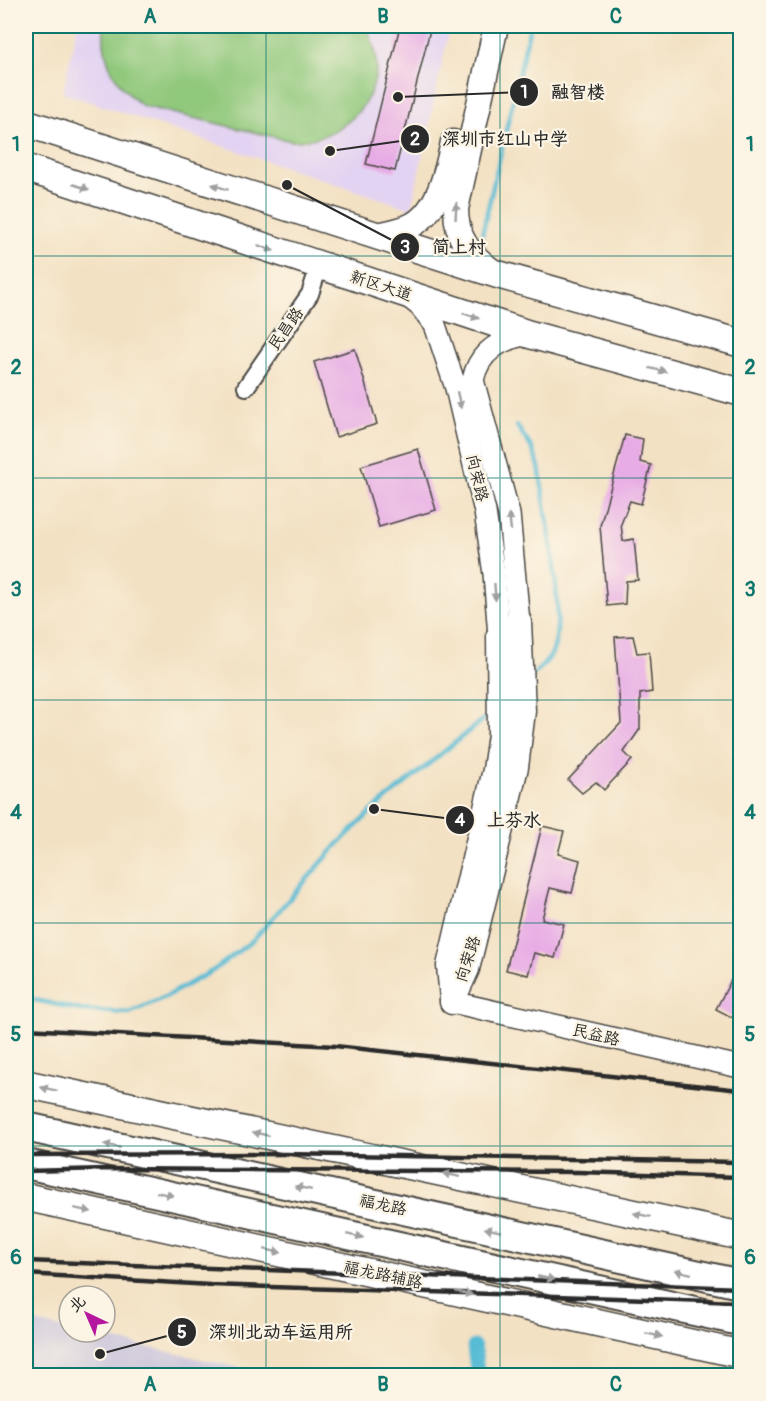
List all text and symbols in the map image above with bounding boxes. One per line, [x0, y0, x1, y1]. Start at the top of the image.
text: A [144, 4, 157, 29]
text: B [377, 4, 389, 29]
text: C [610, 4, 622, 29]
callout: 融智楼 [509, 74, 617, 110]
text: 1 [520, 81, 528, 104]
text: 融智楼 [551, 81, 605, 104]
callout: 深圳市红山中学 [400, 121, 580, 157]
text: 2 [410, 128, 420, 151]
text: 深圳市红山中学 [442, 128, 568, 151]
text: 1 [12, 132, 20, 157]
text: 1 [746, 132, 754, 157]
one-way arrow [211, 181, 229, 191]
one-way arrow [72, 182, 90, 192]
one-way arrow [452, 202, 461, 221]
callout: 简上村 [390, 229, 498, 265]
text: 3 [400, 236, 410, 259]
text: 简上村 [432, 236, 486, 259]
one-way arrow [257, 244, 275, 253]
street label: 新区大道 [347, 267, 415, 305]
street label: 民昌路 [264, 304, 308, 354]
one-way arrow [462, 311, 480, 321]
text: 2 [10, 355, 22, 380]
text: 2 [744, 355, 756, 380]
one-way arrow [649, 366, 668, 376]
one-way arrow [454, 391, 464, 410]
street label: 向荣路 [462, 452, 492, 504]
one-way arrow [505, 513, 514, 532]
text: 3 [10, 577, 22, 602]
text: 3 [744, 577, 756, 602]
one-way arrow [491, 582, 500, 601]
text: 4 [10, 800, 22, 825]
text: 4 [744, 800, 756, 825]
callout: 上芬水 [445, 802, 553, 838]
text: 4 [455, 809, 466, 832]
text: 上芬水 [487, 809, 541, 832]
street label: 向荣路 [451, 933, 485, 985]
street label: 民益路 [570, 1020, 622, 1050]
text: 5 [11, 1022, 22, 1047]
text: 5 [745, 1022, 756, 1047]
one-way arrow [40, 1084, 59, 1093]
one-way arrow [251, 1129, 270, 1138]
one-way arrow [103, 1140, 121, 1150]
one-way arrow [442, 1170, 460, 1180]
one-way arrow [293, 1182, 312, 1192]
one-way arrow [155, 1190, 174, 1200]
street label: 福龙路 [357, 1190, 409, 1220]
one-way arrow [73, 1205, 92, 1215]
one-way arrow [632, 1210, 651, 1219]
one-way arrow [484, 1224, 502, 1234]
one-way arrow [346, 1232, 365, 1241]
text: 6 [10, 1245, 22, 1270]
text: 6 [744, 1245, 756, 1270]
one-way arrow [264, 1247, 282, 1257]
street label: 福龙路辅路 [342, 1257, 424, 1293]
one-way arrow [674, 1266, 693, 1276]
one-way arrow [536, 1274, 555, 1283]
north arrow [57, 1284, 117, 1344]
one-way arrow [454, 1289, 473, 1298]
text: 北 [65, 1291, 90, 1317]
callout: 深圳北动车运用所 [167, 1314, 365, 1350]
text: 5 [177, 1321, 187, 1344]
text: 深圳北动车运用所 [209, 1321, 353, 1344]
one-way arrow [645, 1330, 663, 1340]
text: A [144, 1372, 157, 1397]
text: B [377, 1372, 389, 1397]
text: C [610, 1372, 622, 1397]

